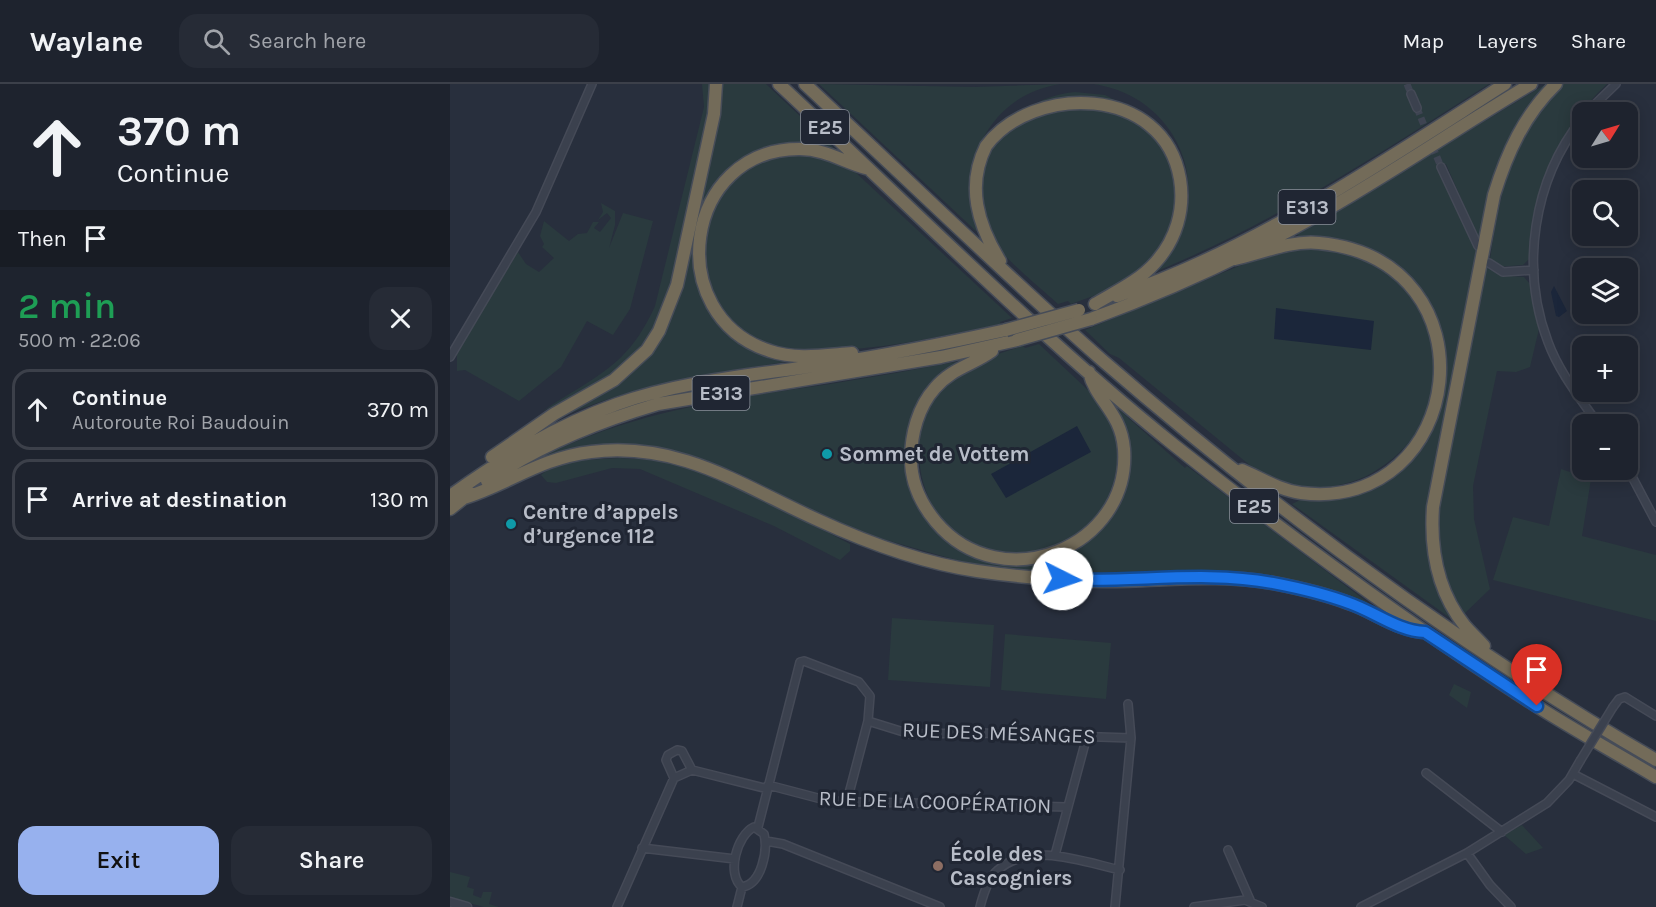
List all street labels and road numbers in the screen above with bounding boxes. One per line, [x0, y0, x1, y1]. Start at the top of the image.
road number: E25 [801, 110, 849, 144]
road number: E313 [1278, 190, 1336, 224]
road number: E313 [692, 376, 750, 410]
road number: E25 [1230, 489, 1278, 523]
street label: RUE DES MÉSANGES [902, 718, 1096, 748]
street label: RUE DE LA COOPÉRATION [818, 786, 1052, 818]

